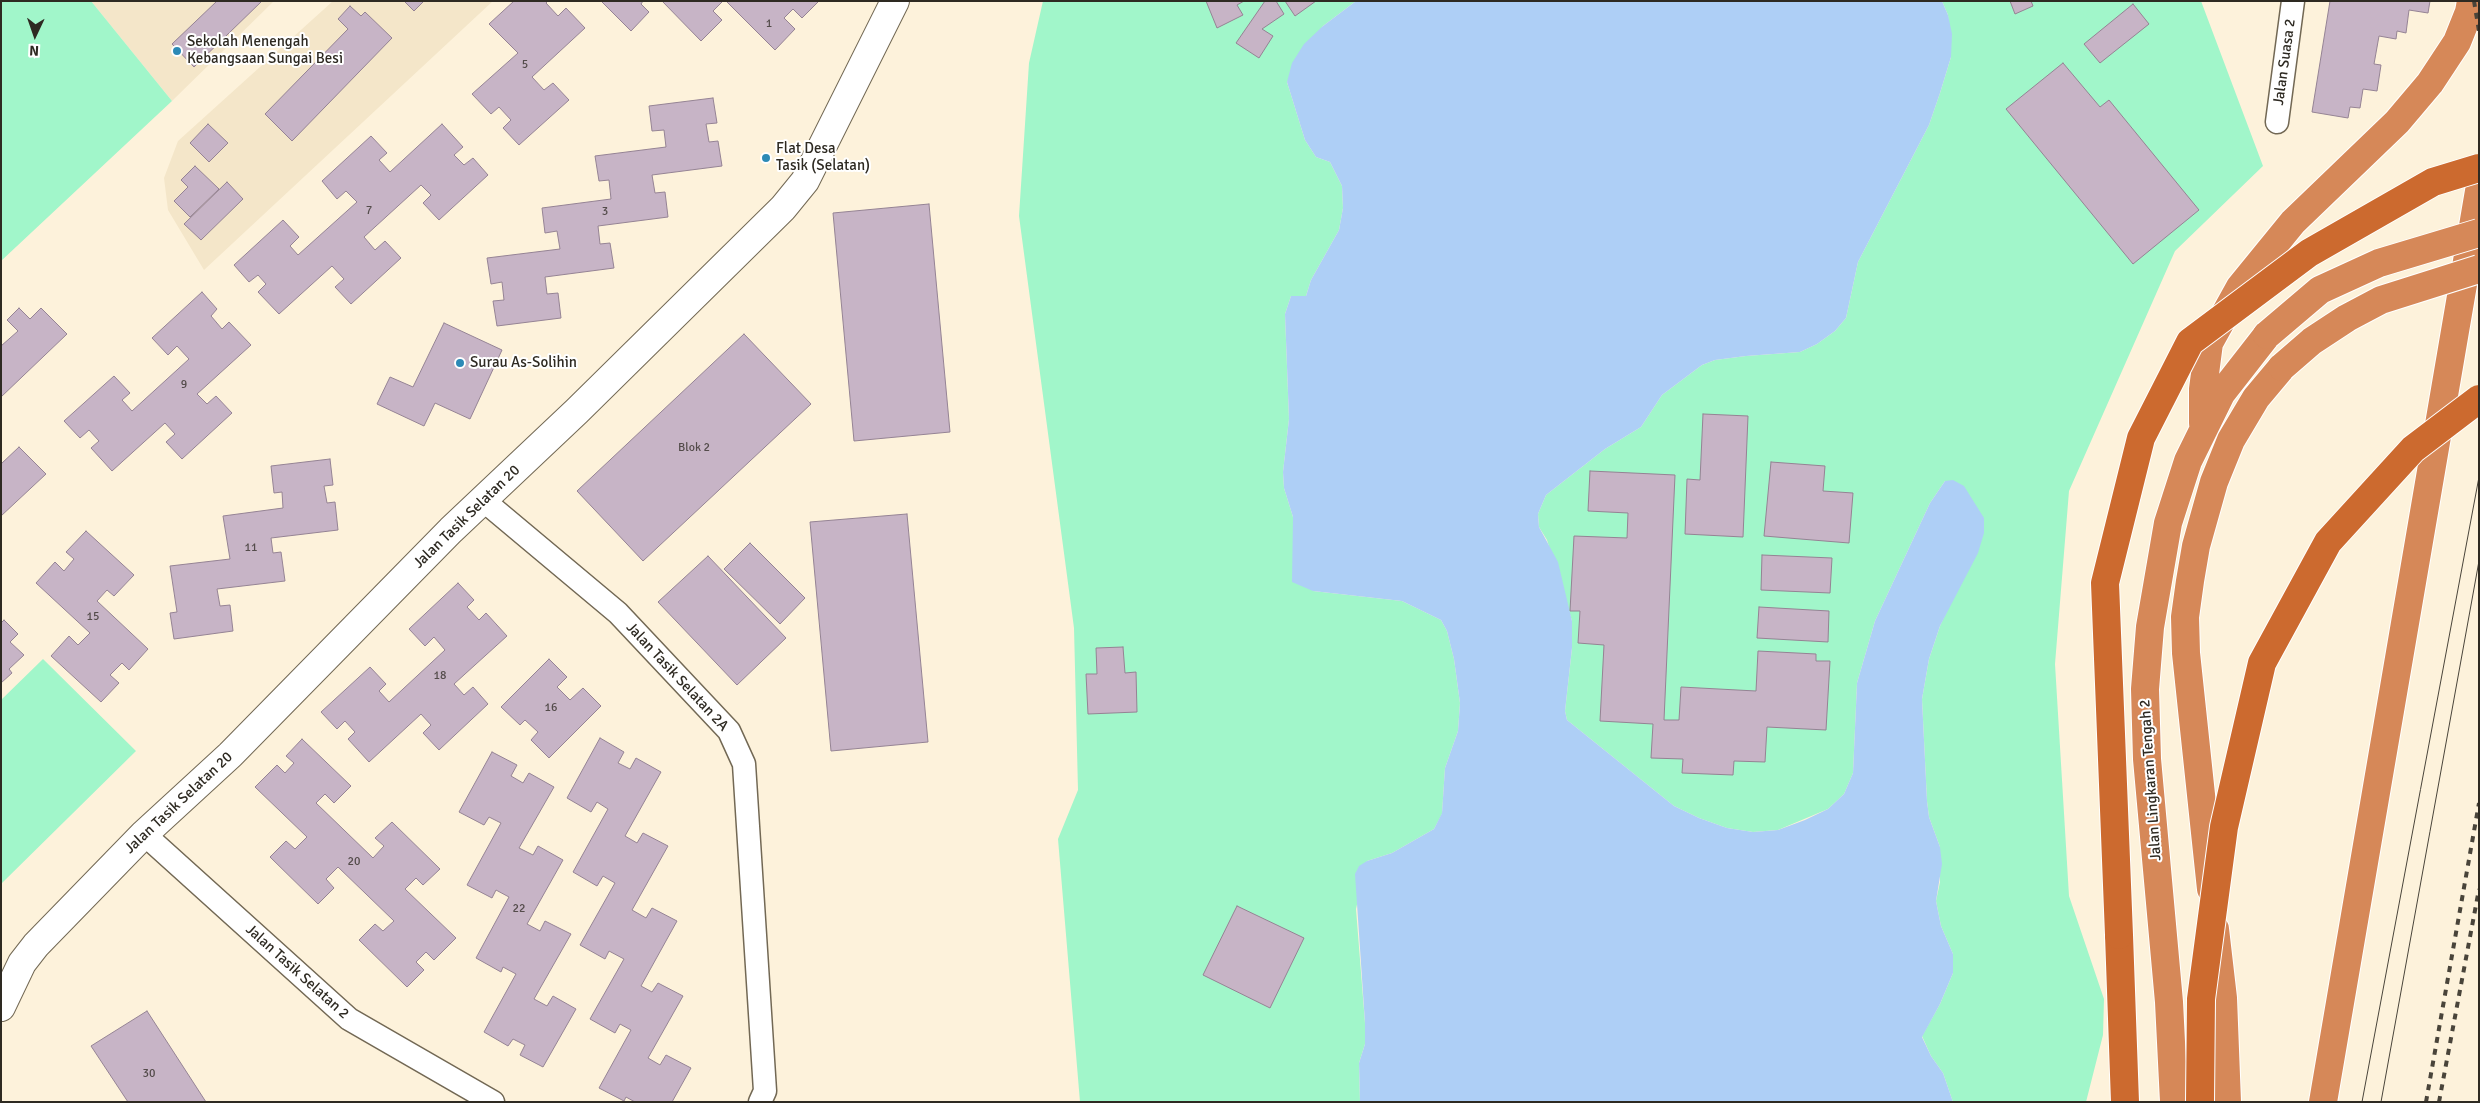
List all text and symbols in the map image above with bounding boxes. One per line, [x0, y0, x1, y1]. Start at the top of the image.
north arrow [10, 10, 60, 60]
house number: 1 [766, 17, 772, 31]
street label: Jalan Suasa 2 [2270, 18, 2300, 106]
place label: Sekolah Menengah Kebangsaan Sungai Besi [187, 33, 343, 68]
text: N [29, 42, 40, 59]
marker: Sekolah Menengah Kebangsaan Sungai Besi [171, 45, 183, 57]
house number: 5 [522, 58, 528, 72]
place label: Flat Desa Tasik (Selatan) [776, 140, 870, 175]
marker: Flat Desa Tasik (Selatan) [760, 152, 772, 164]
house number: 7 [366, 204, 372, 218]
house number: 3 [602, 205, 608, 219]
place label: Surau As-Solihin [470, 354, 577, 372]
marker: Surau As-Solihin [454, 357, 466, 369]
house number: 9 [181, 378, 187, 392]
house number: Blok 2 [678, 441, 710, 455]
street label: Jalan Tasik Selatan 20 [410, 462, 524, 572]
house number: 11 [245, 541, 257, 555]
house number: 15 [87, 610, 99, 624]
street label: Jalan Tasik Selatan 2A [622, 619, 732, 735]
house number: 18 [434, 669, 446, 683]
street label: Jalan Lingkaran Tengah 2 [2136, 699, 2166, 861]
house number: 16 [545, 701, 557, 715]
street label: Jalan Tasik Selatan 20 [121, 748, 237, 858]
house number: 20 [348, 855, 360, 869]
house number: 22 [513, 902, 525, 916]
street label: Jalan Tasik Selatan 2 [242, 921, 352, 1023]
house number: 30 [143, 1067, 155, 1081]

